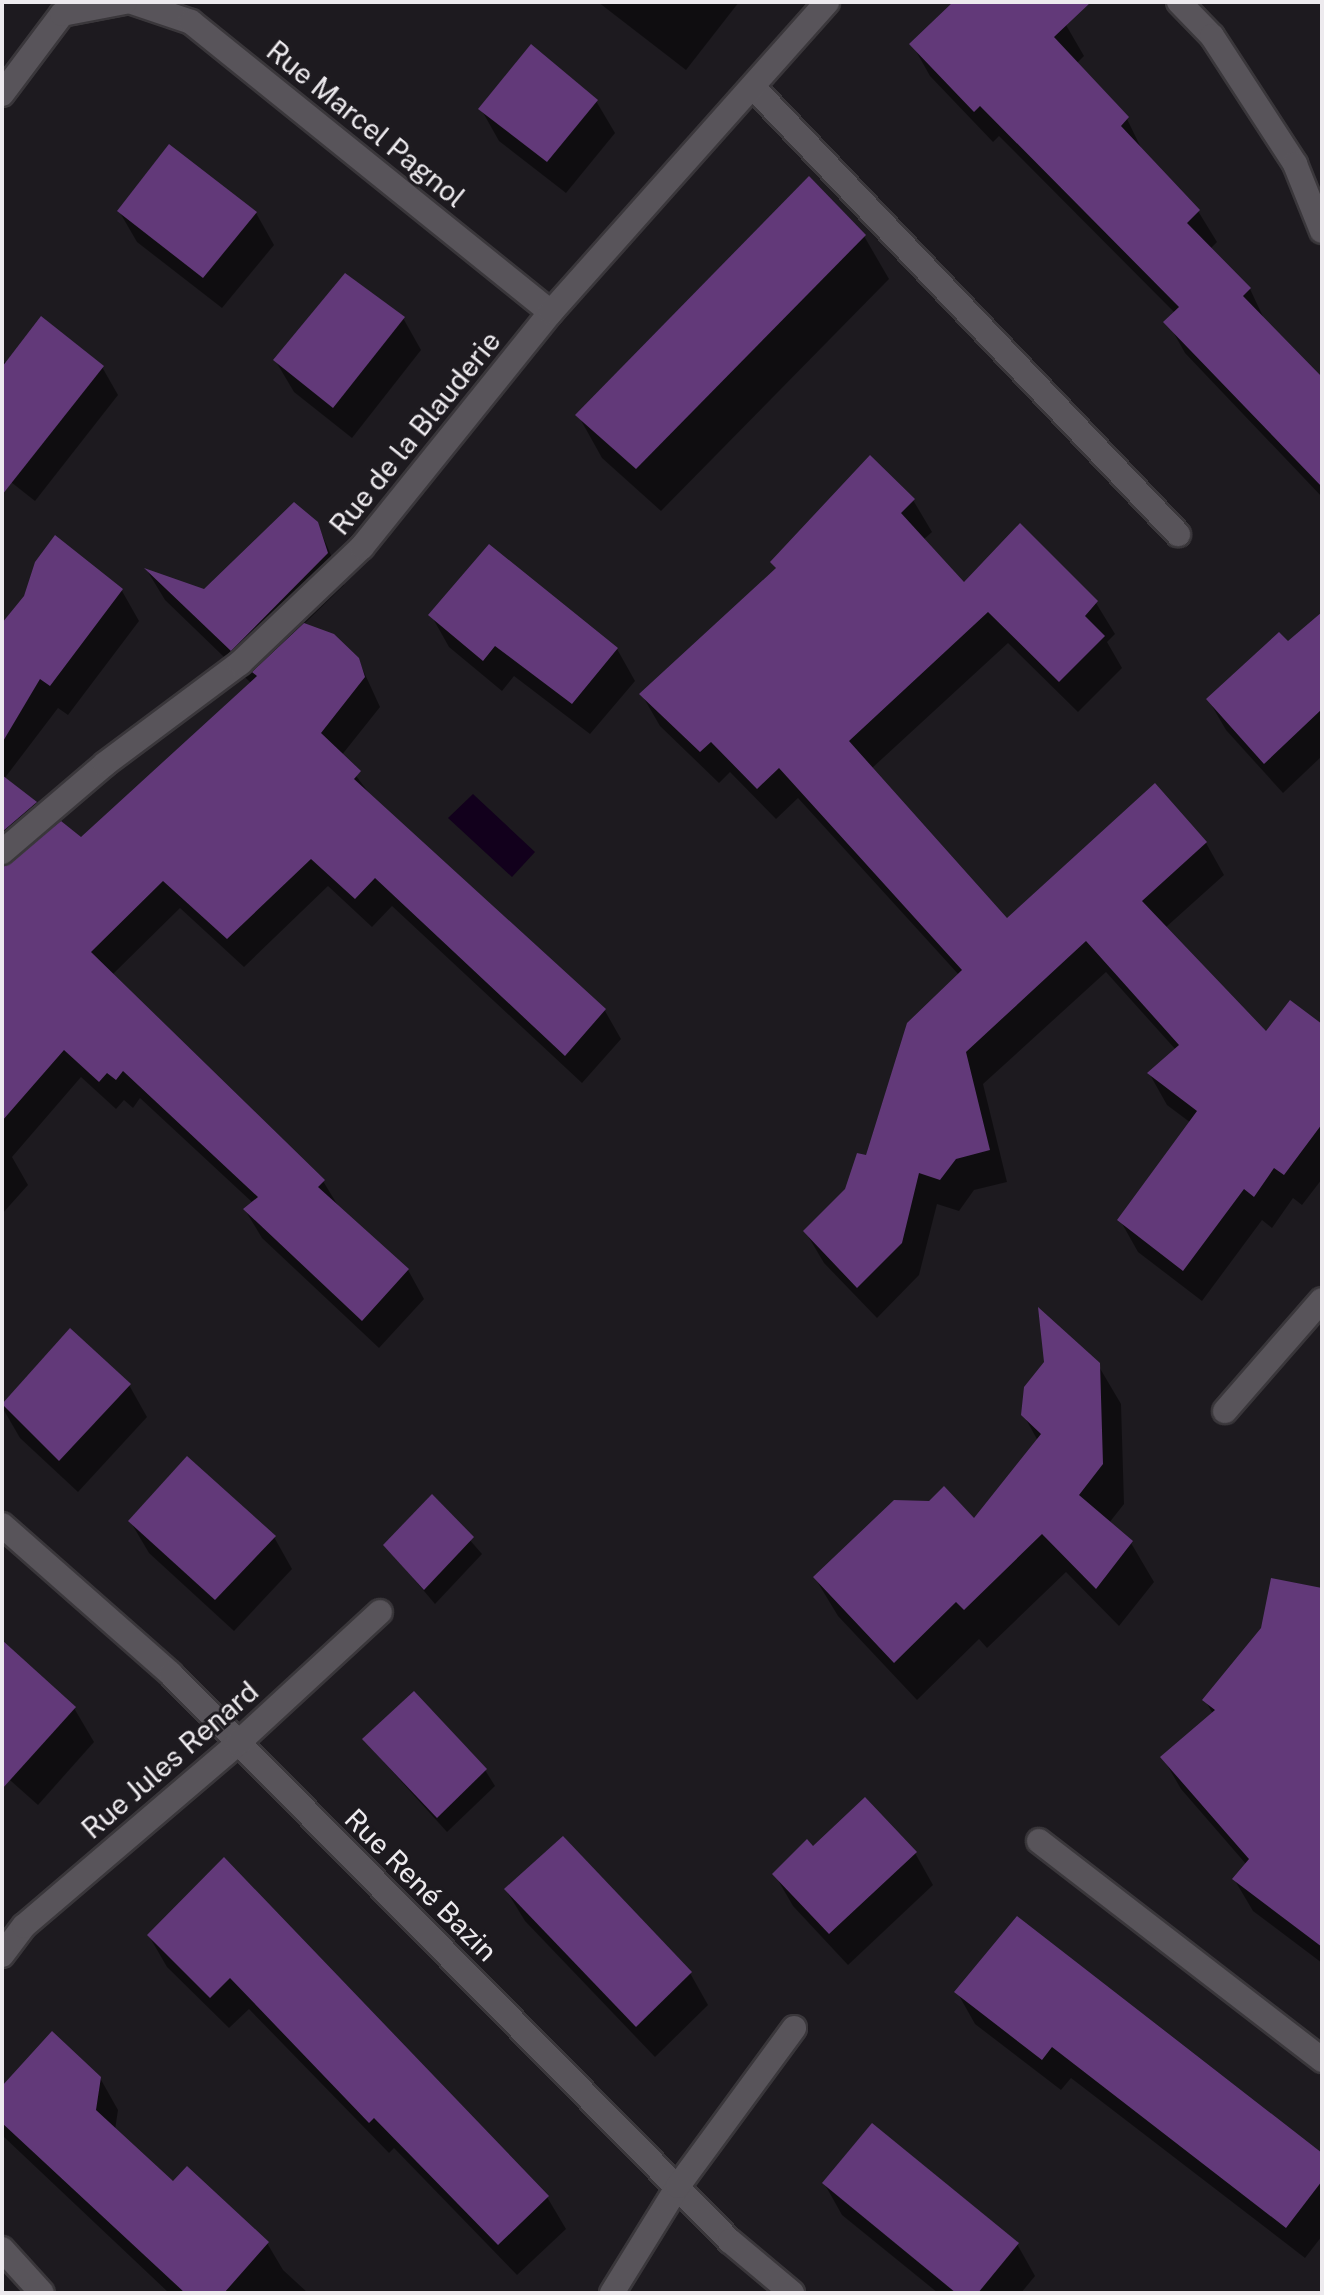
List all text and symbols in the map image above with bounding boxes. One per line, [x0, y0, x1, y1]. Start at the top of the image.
street label: Rue Marcel Pagnol [260, 34, 472, 214]
street label: Rue de la Blauderie [322, 324, 508, 542]
street label: Rue Jules Renard [75, 1674, 265, 1846]
street label: Rue René Bazin [338, 1802, 504, 1968]

